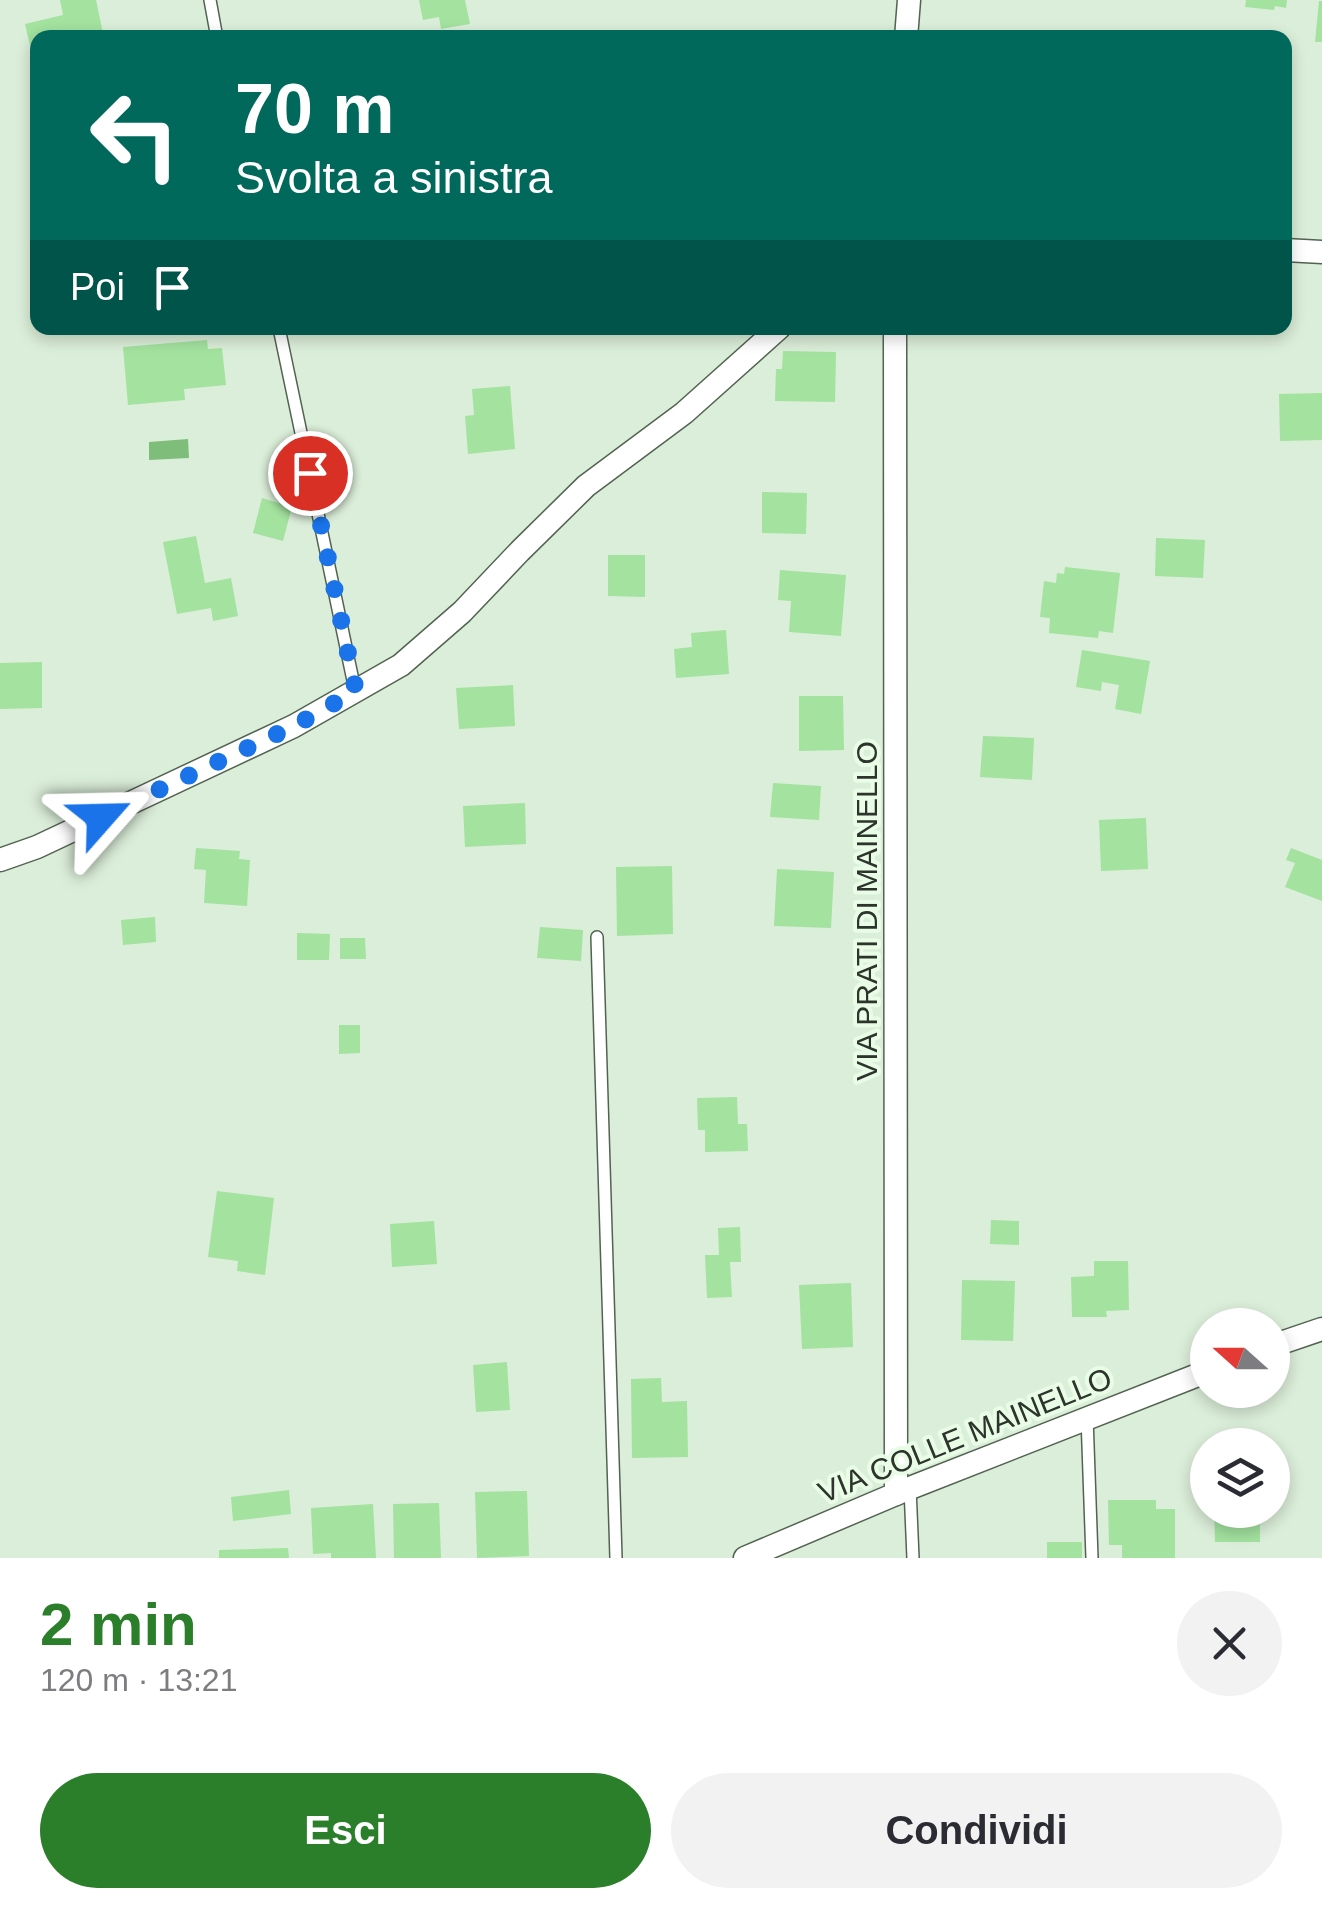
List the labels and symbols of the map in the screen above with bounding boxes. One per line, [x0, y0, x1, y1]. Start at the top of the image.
pin [268, 431, 353, 516]
street label: VIA PRATI DI MAINELLO [850, 741, 883, 1081]
position arrow [49, 765, 153, 869]
north arrow [1190, 1308, 1290, 1408]
street label: VIA COLLE MAINELLO [813, 1361, 1117, 1509]

